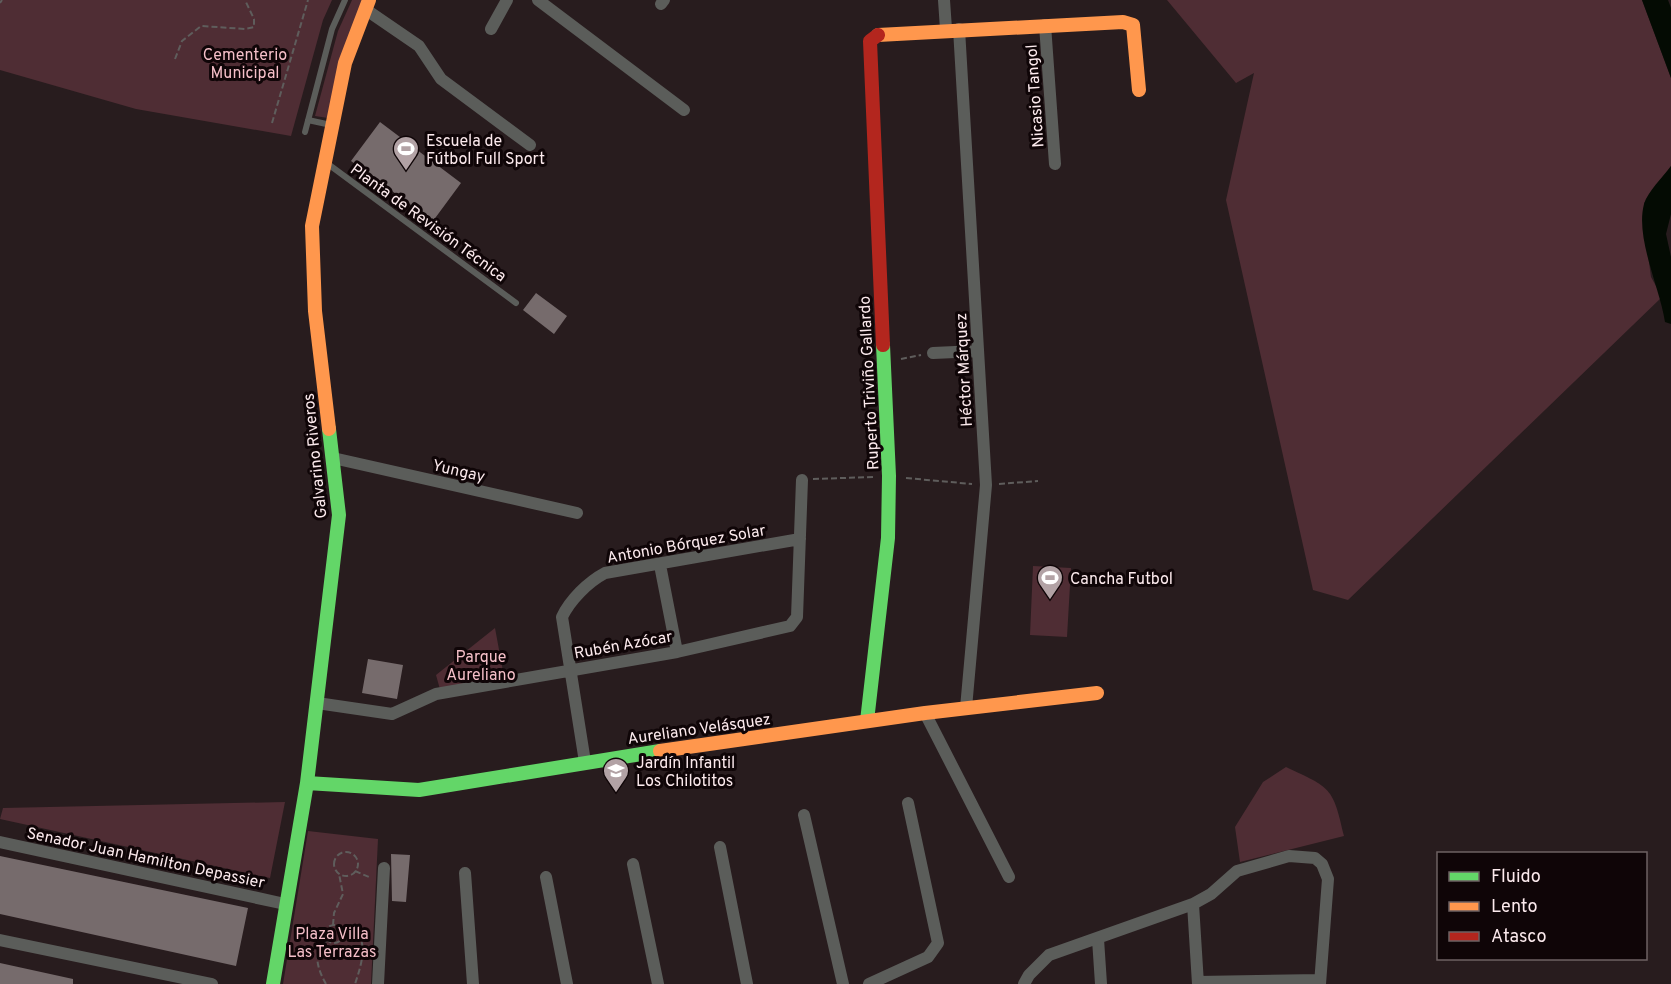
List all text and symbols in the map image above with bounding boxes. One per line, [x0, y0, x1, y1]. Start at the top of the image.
street label: Nicasio Tangol [1022, 44, 1050, 148]
park label: Cementerio Municipal [203, 46, 287, 84]
place label: Escuela de Fútbol Full Sport [426, 132, 545, 170]
sports icon: Escuela de Fútbol Full Sport [391, 134, 421, 172]
street label: Planta de Revisión Técnica [346, 160, 510, 287]
street label: Ruperto Triviño Gallardo [855, 295, 885, 470]
street label: Héctor Márquez [952, 312, 978, 427]
street label: Galvarino Riveros [299, 392, 333, 519]
street label: Yungay [430, 456, 487, 488]
street label: Antonio Bórquez Solar [605, 521, 767, 569]
sports icon: Cancha Futbol [1035, 563, 1065, 601]
place label: Cancha Futbol [1070, 570, 1173, 590]
street label: Rubén Azócar [572, 627, 674, 664]
park label: Parque Aureliano [446, 648, 516, 686]
street label: Aureliano Velásquez [626, 710, 772, 750]
place label: Jardín Infantil Los Chilotitos [636, 754, 735, 792]
school or university icon: Jardín Infantil Los Chilotitos [601, 756, 631, 794]
street label: Senador Juan Hamilton Depassier [25, 824, 266, 894]
legend [1437, 852, 1647, 960]
text: Fluido [1491, 866, 1541, 889]
text: Lento [1491, 896, 1537, 919]
park label: Plaza Villa Las Terrazas [287, 925, 377, 963]
text: Atasco [1491, 926, 1547, 949]

